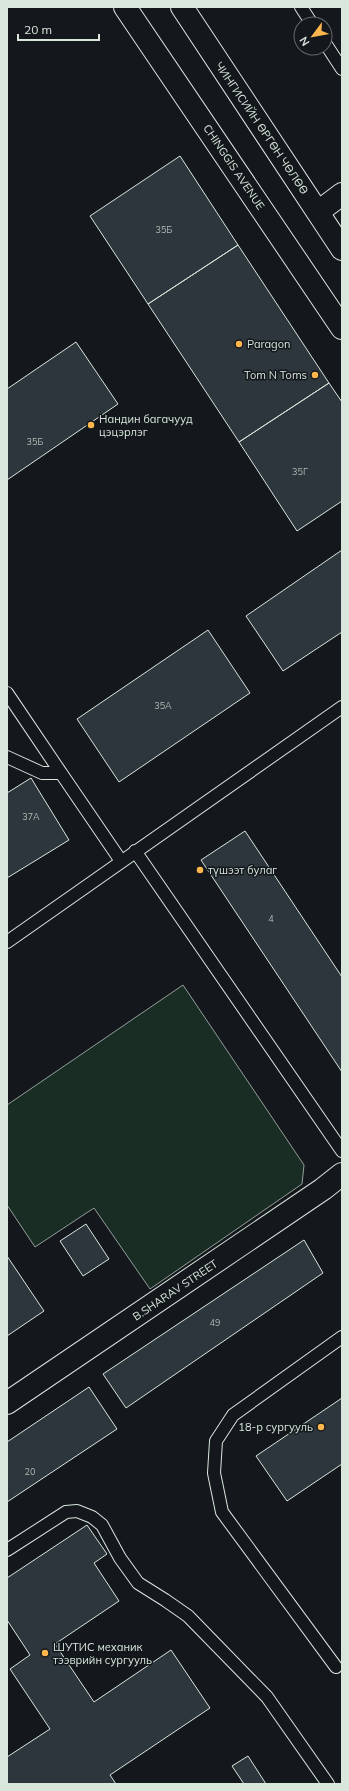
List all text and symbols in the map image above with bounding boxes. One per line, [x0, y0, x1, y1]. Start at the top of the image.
scale bar [18, 16, 99, 42]
north arrow [293, 16, 333, 56]
text: 20 m [24, 22, 52, 37]
text: N [296, 34, 313, 49]
street label: ЧИНГИСИЙН ӨРГӨН ЧӨЛӨӨ [212, 59, 312, 197]
street label: CHINGGIS AVENUE [200, 122, 268, 212]
house number: 35Б [156, 224, 172, 235]
place label: Paragon [247, 337, 290, 351]
marker: Paragon [234, 339, 244, 349]
place label: Tom N Toms [244, 368, 307, 382]
marker: Tom N Toms [310, 370, 320, 380]
place label: Нандин багачууд цэцэрлэг [99, 412, 193, 439]
marker: Нандин багачууд цэцэрлэг [86, 420, 96, 430]
house number: 35Б [27, 436, 43, 447]
house number: 35Г [292, 466, 308, 477]
house number: 35А [154, 700, 172, 711]
house number: 37А [22, 811, 40, 822]
place label: түшээт булаг [208, 863, 277, 877]
marker: түшээт булаг [195, 865, 205, 875]
house number: 4 [268, 913, 274, 924]
street label: B.SHARAV STREET [130, 1256, 220, 1324]
house number: 49 [210, 1317, 220, 1328]
place label: 18-р сургууль [238, 1420, 313, 1434]
marker: 18-р сургууль [316, 1422, 326, 1432]
house number: 20 [25, 1466, 35, 1477]
place label: ШУТИС механик тээврийн сургууль [53, 1640, 152, 1667]
marker: ШУТИС механик тээврийн сургууль [40, 1648, 50, 1658]

